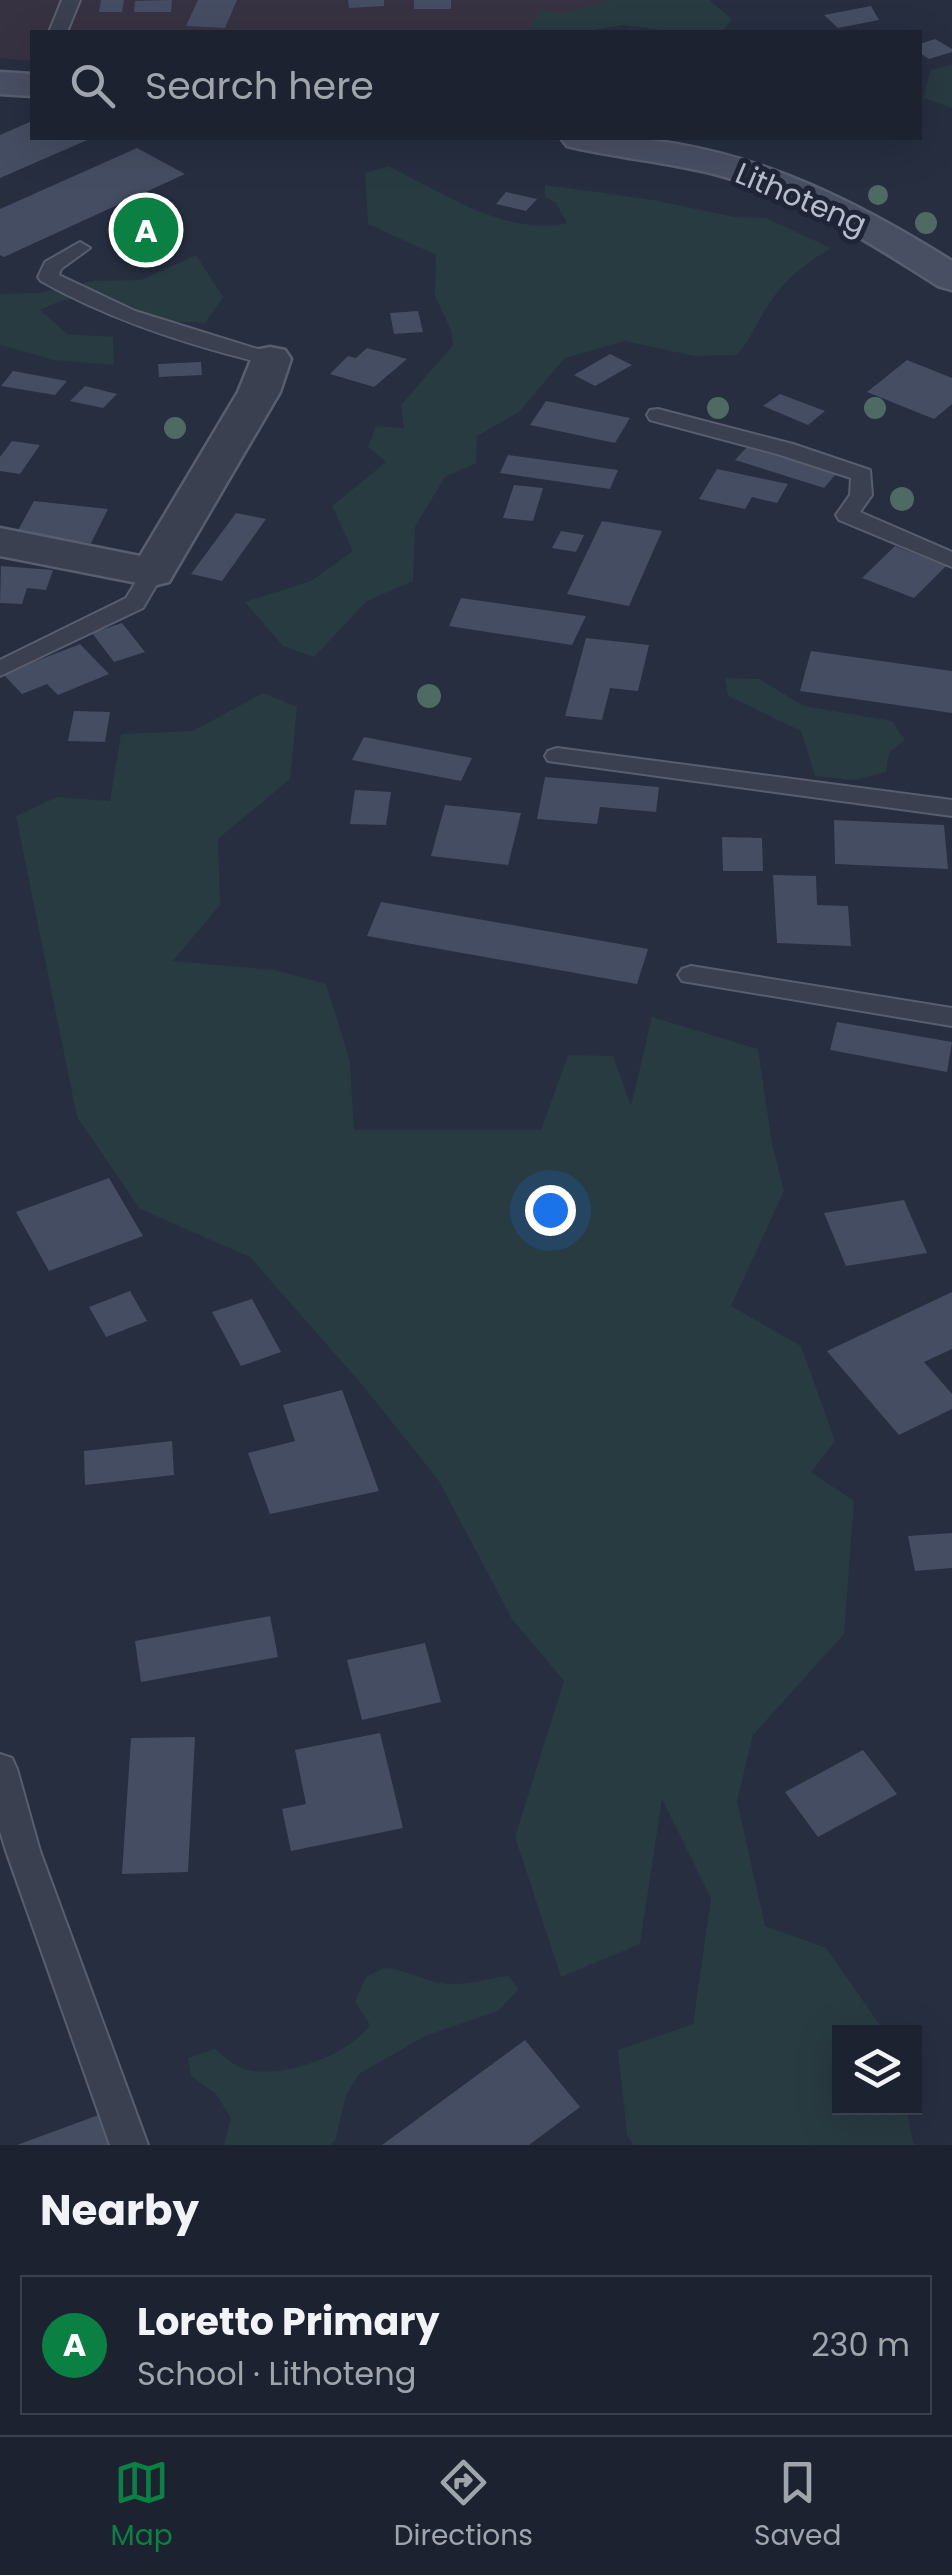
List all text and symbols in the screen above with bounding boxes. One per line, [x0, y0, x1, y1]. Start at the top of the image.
search box [30, 30, 922, 140]
icon: search [65, 58, 120, 113]
text: Search here [145, 59, 374, 112]
street label: Lithoteng [729, 152, 873, 245]
pin: A [114, 192, 178, 268]
your location [525, 1185, 576, 1236]
map controls [832, 2025, 922, 2115]
button: layers [832, 2025, 922, 2115]
text: Nearby [40, 2181, 199, 2240]
text: Loretto Primary [137, 2295, 440, 2348]
text: A [63, 2322, 86, 2367]
text: 230 m [811, 2322, 910, 2367]
text: School · Lithoteng [137, 2351, 416, 2396]
tab: Map [111, 2455, 173, 2557]
tab: Directions [394, 2455, 533, 2557]
tab: Saved [754, 2455, 841, 2557]

